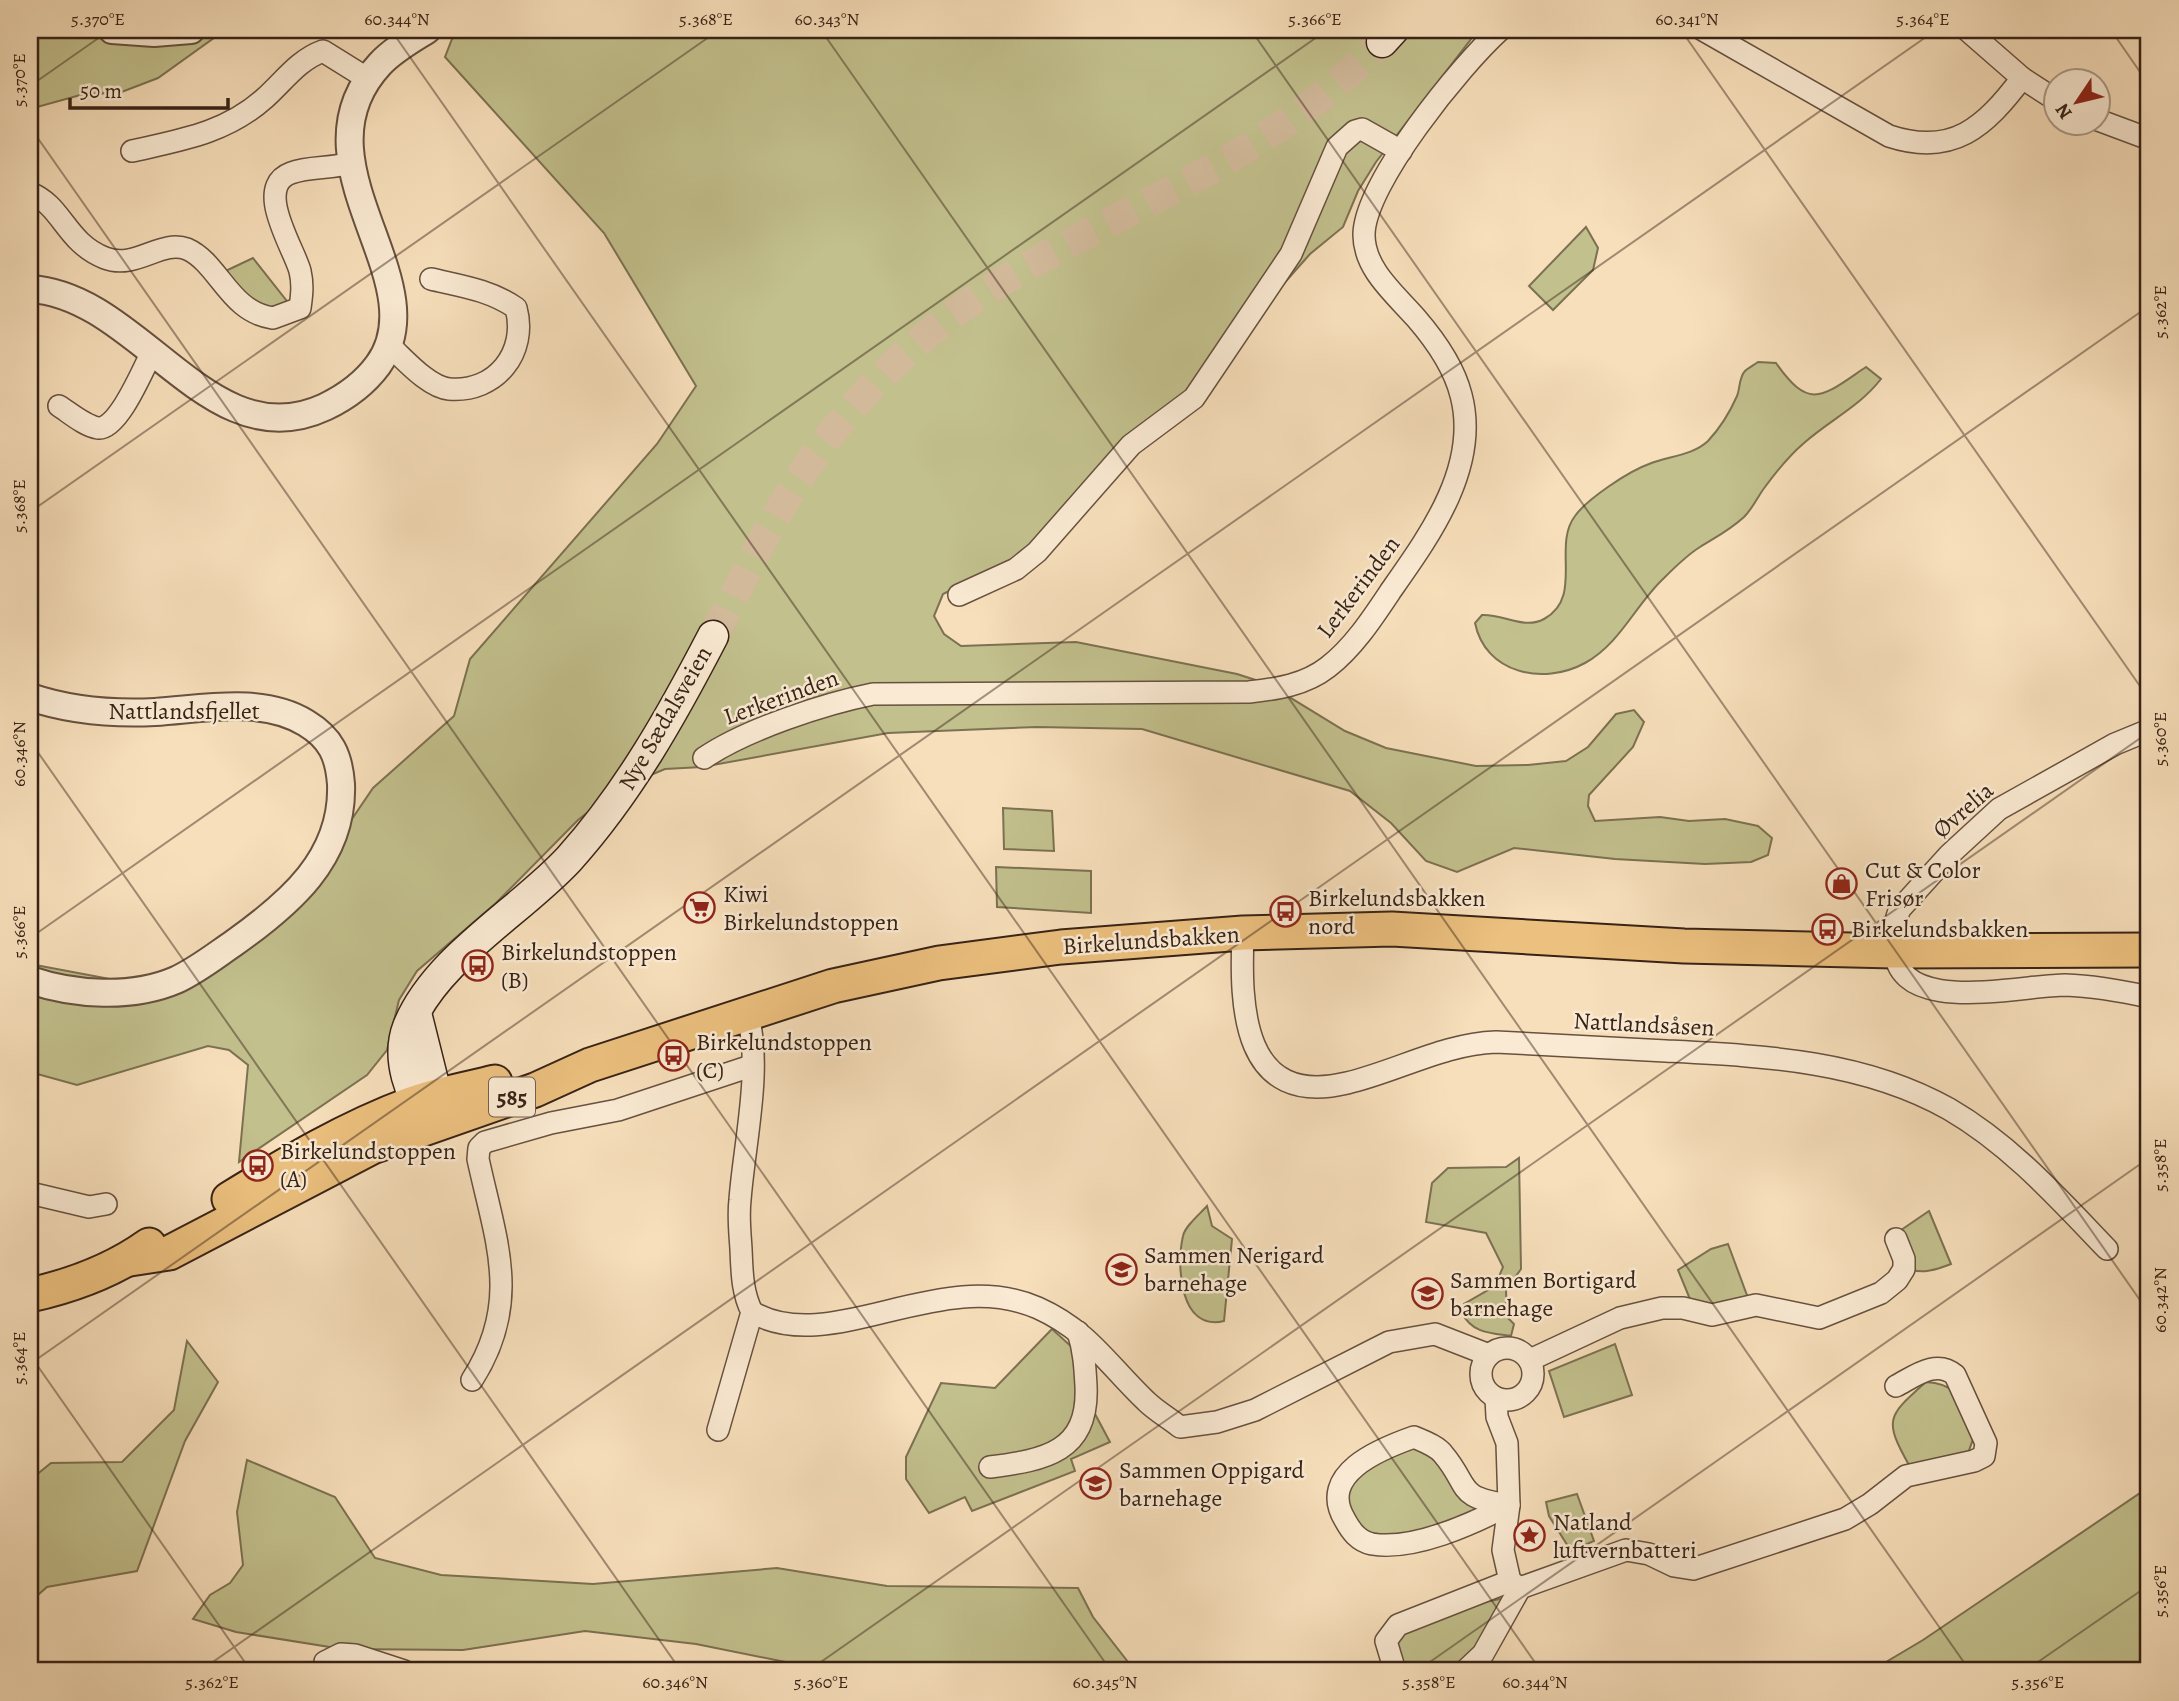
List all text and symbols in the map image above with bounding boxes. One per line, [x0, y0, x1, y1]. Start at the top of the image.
text: 5.370°E [71, 7, 125, 31]
text: 60.344°N [364, 7, 430, 31]
text: 5.368°E [679, 7, 733, 31]
text: 60.343°N [795, 7, 860, 31]
text: 5.366°E [1288, 7, 1342, 31]
text: 60.341°N [1655, 7, 1719, 31]
text: 5.364°E [1896, 7, 1950, 31]
text: 5.370°E [7, 53, 31, 107]
scale bar [70, 66, 228, 110]
north arrow [2042, 66, 2112, 136]
text: 50 m [80, 77, 122, 105]
text: N [2049, 98, 2079, 124]
text: 5.362°E [2148, 285, 2172, 339]
text: 5.368°E [7, 479, 31, 533]
street label: Lerkerinden [1309, 529, 1407, 645]
street label: Nye Sædalsveien [611, 640, 719, 796]
street label: Lerkerinden [719, 661, 843, 733]
street label: Nattlandsfjellet [108, 695, 260, 727]
text: 5.360°E [2148, 712, 2172, 766]
text: 60.346°N [7, 721, 31, 787]
street label: Øvrelia [1926, 774, 2001, 845]
place label: Cut & Color Frisør [1865, 854, 1981, 914]
shop icon: Cut & Color Frisør [1825, 867, 1859, 901]
place label: Kiwi Birkelundstoppen [723, 878, 899, 938]
place label: Birkelundsbakken nord [1308, 882, 1485, 942]
supermarket icon: Kiwi Birkelundstoppen [683, 891, 717, 925]
bus stop icon: Birkelundsbakken nord [1268, 895, 1302, 929]
text: 5.366°E [7, 905, 31, 959]
bus stop icon: Birkelundsbakken [1811, 912, 1845, 946]
place label: Birkelundsbakken [1851, 913, 2028, 945]
street label: Birkelundsbakken [1061, 918, 1241, 962]
place label: Birkelundstoppen (B) [501, 936, 677, 996]
bus stop icon: Birkelundstoppen (B) [461, 949, 495, 983]
street label: Nattlandsåsen [1573, 1004, 1715, 1044]
place label: Birkelundstoppen (C) [696, 1026, 872, 1086]
bus stop icon: Birkelundstoppen (C) [656, 1039, 690, 1073]
road number: 585 [489, 1078, 535, 1116]
place label: Birkelundstoppen (A) [280, 1135, 456, 1195]
text: 5.358°E [2148, 1138, 2172, 1192]
bus stop icon: Birkelundstoppen (A) [240, 1148, 274, 1182]
place label: Sammen Nerigard barnehage [1144, 1239, 1324, 1299]
school or university icon: Sammen Nerigard barnehage [1104, 1252, 1138, 1286]
place label: Sammen Bortigard barnehage [1450, 1264, 1637, 1324]
text: 60.342°N [2148, 1267, 2172, 1333]
school or university icon: Sammen Bortigard barnehage [1410, 1277, 1444, 1311]
text: 5.364°E [7, 1331, 31, 1385]
place label: Sammen Oppigard barnehage [1119, 1454, 1305, 1514]
school or university icon: Sammen Oppigard barnehage [1079, 1467, 1113, 1501]
place label: Natland luftvernbatteri [1553, 1506, 1697, 1566]
place icon: Natland luftvernbatteri [1513, 1519, 1547, 1553]
text: 5.356°E [2148, 1565, 2172, 1617]
text: 5.362°E [185, 1670, 239, 1694]
text: 60.346°N [642, 1670, 708, 1694]
text: 5.360°E [794, 1670, 848, 1694]
text: 60.345°N [1072, 1670, 1138, 1694]
text: 5.358°E [1402, 1670, 1456, 1694]
text: 60.344°N [1502, 1670, 1568, 1694]
text: 5.356°E [2012, 1670, 2064, 1694]

